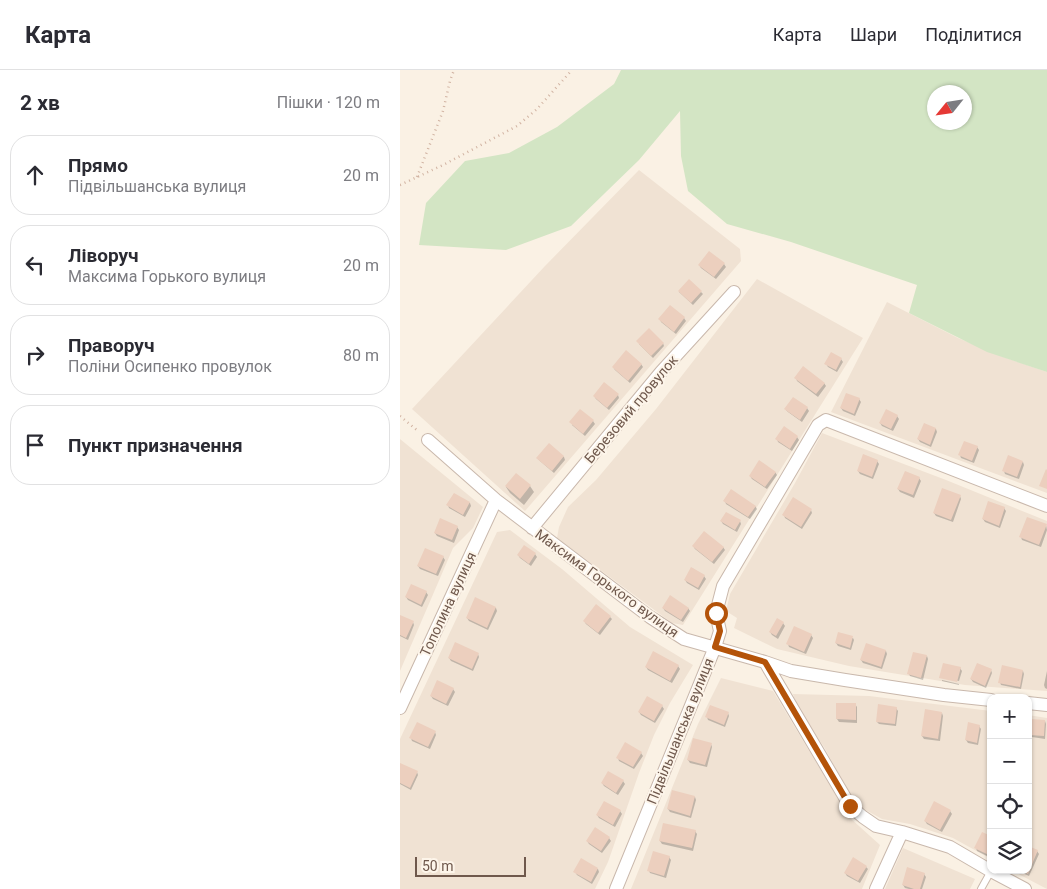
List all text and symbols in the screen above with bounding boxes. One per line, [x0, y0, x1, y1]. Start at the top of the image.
text: Карта [25, 21, 91, 49]
text: Карта [773, 24, 822, 45]
text: Шари [850, 24, 897, 45]
text: Поділитися [925, 24, 1022, 45]
north arrow [927, 85, 972, 130]
text: 2 хв [20, 91, 60, 115]
text: Пішки · 120 m [277, 93, 380, 112]
text: Прямо [68, 154, 128, 177]
icon: ahead [21, 161, 49, 189]
text: 20 m [343, 166, 379, 185]
text: Підвільшанська вулиця [68, 177, 246, 196]
text: Ліворуч [68, 244, 139, 267]
icon: left [21, 251, 49, 279]
text: 20 m [343, 256, 379, 275]
text: Максима Горького вулиця [68, 267, 266, 286]
text: Праворуч [68, 334, 154, 357]
icon: right [21, 341, 49, 369]
text: 80 m [343, 346, 379, 365]
street label: Березовий провулок [581, 351, 681, 466]
text: Поліни Осипенко провулок [68, 357, 272, 376]
icon: arrive [21, 431, 49, 459]
text: Пункт призначення [68, 434, 243, 457]
street label: Максима Горького вулиця [532, 526, 682, 640]
street label: Тополина вулиця [417, 549, 479, 659]
route start [705, 602, 728, 625]
street label: Підвільшанська вулиця [643, 656, 717, 806]
map controls [987, 694, 1032, 874]
button: + [987, 694, 1032, 739]
button: − [987, 739, 1032, 784]
button: locate [987, 784, 1032, 829]
route end [839, 795, 862, 818]
button: layers [987, 829, 1032, 874]
scale bar [415, 854, 526, 877]
text: 50 m [422, 858, 454, 874]

